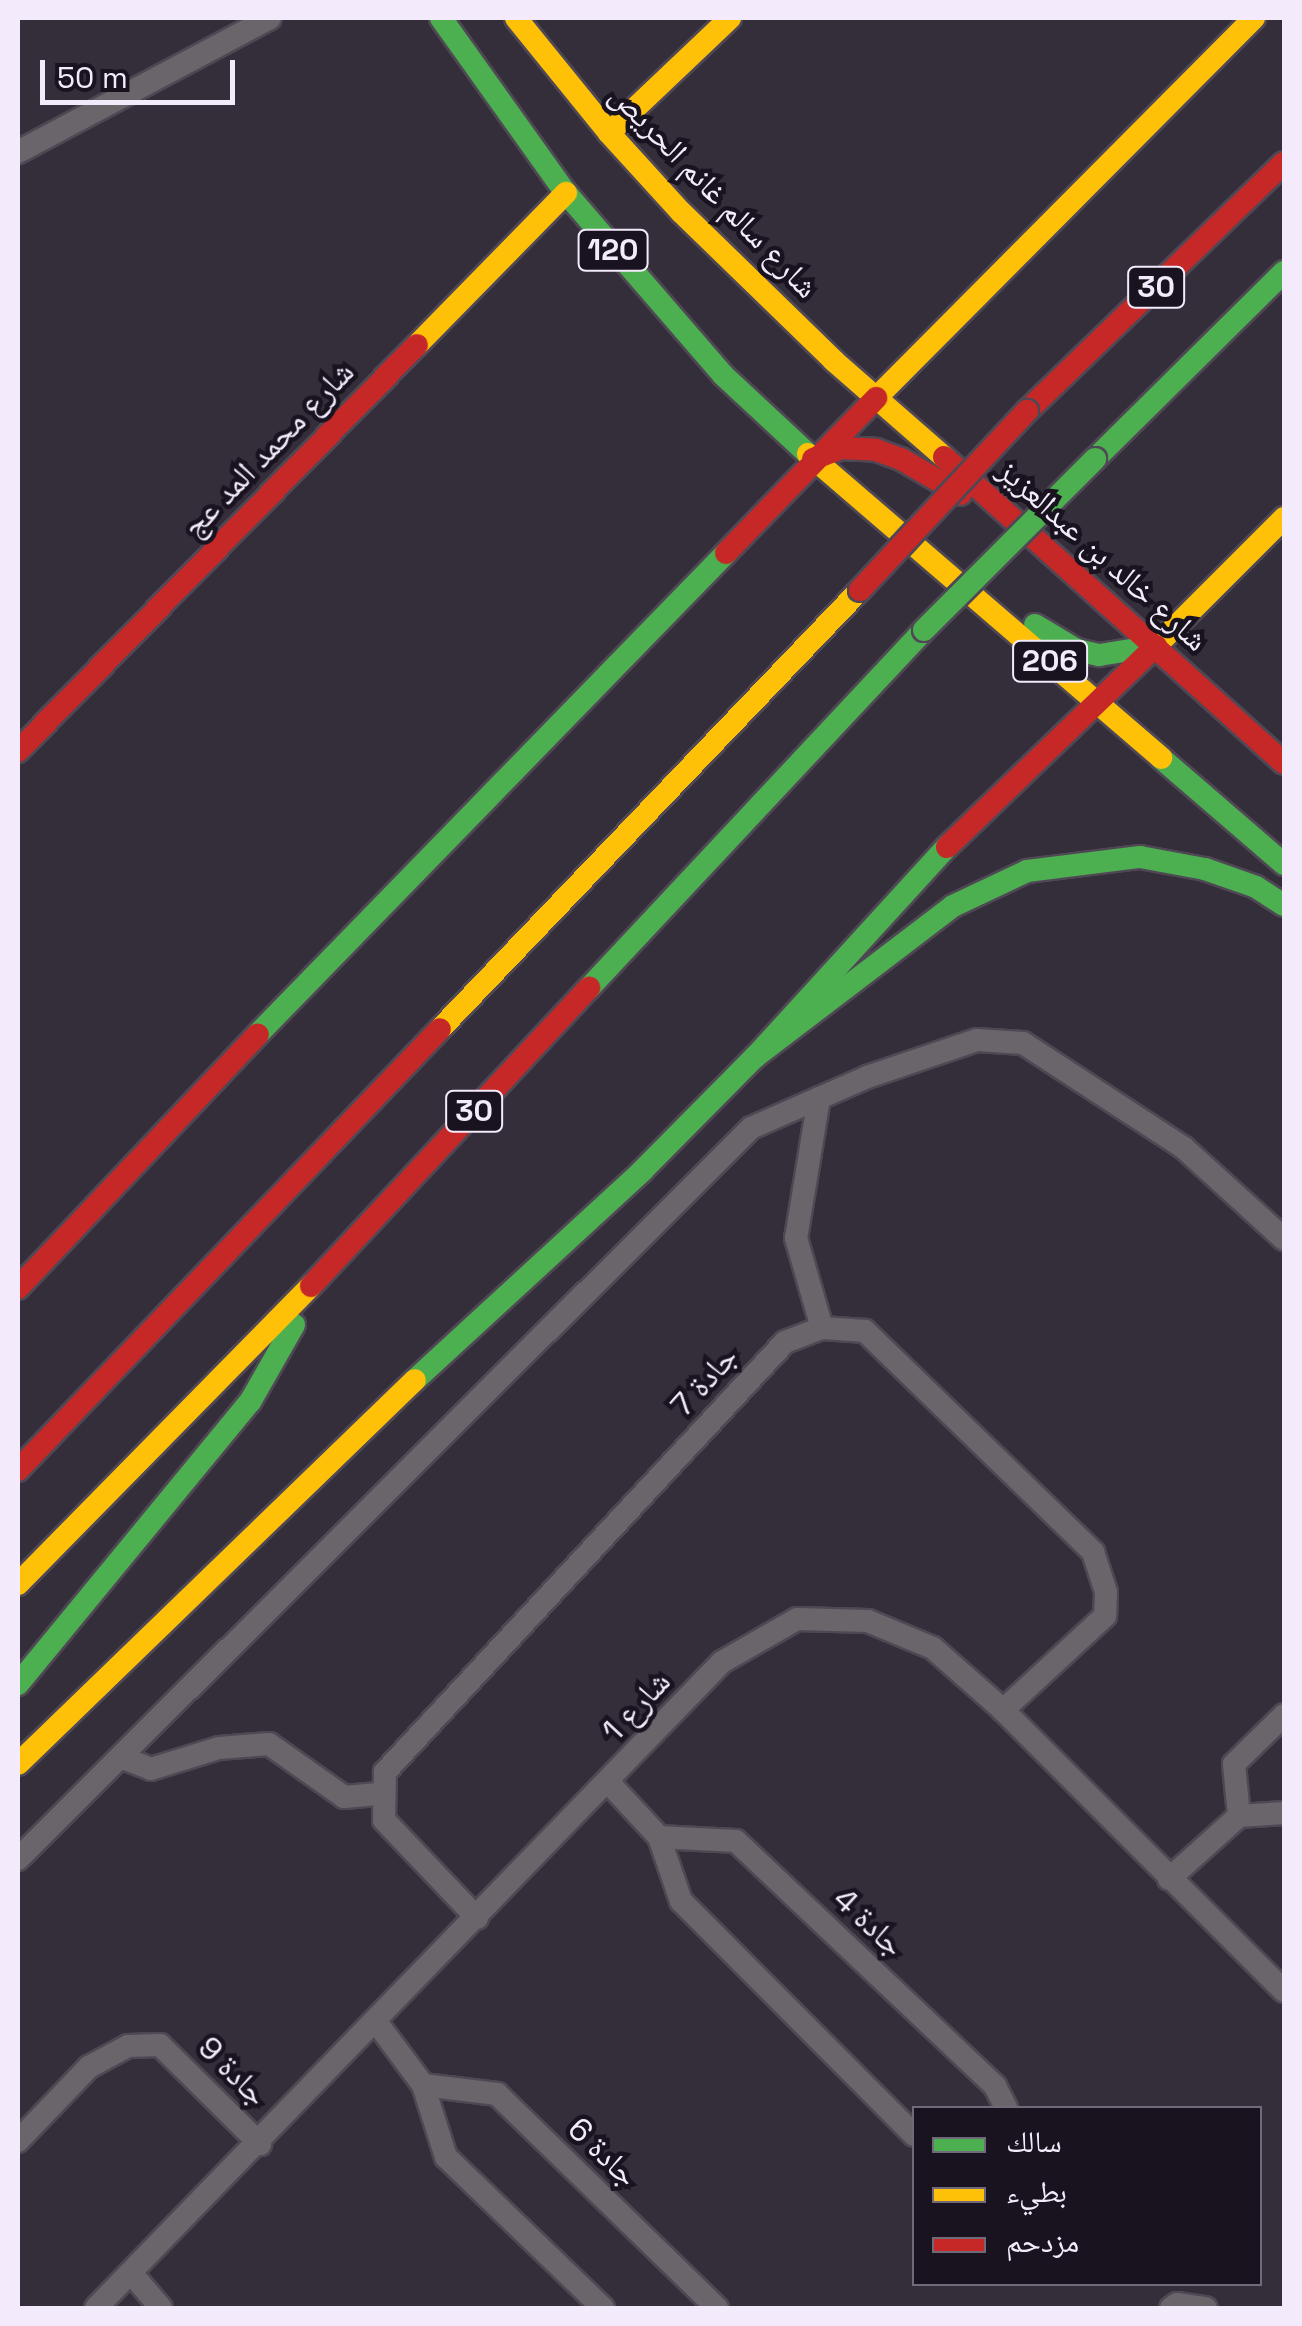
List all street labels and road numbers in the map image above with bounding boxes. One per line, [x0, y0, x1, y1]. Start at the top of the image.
street label: شارع سالم غانم الحريص [602, 76, 826, 306]
road number: 120 [576, 225, 650, 275]
road number: 30 [1126, 262, 1186, 312]
street label: شارع محمد المد عج [174, 353, 362, 545]
street label: شارع خالد بن عبدالعزيز [990, 451, 1216, 659]
road number: 206 [1010, 636, 1090, 686]
road number: 30 [444, 1086, 504, 1136]
street label: جادة 7 [663, 1338, 745, 1424]
street label: شارع 1 [594, 1663, 678, 1749]
street label: جادة 4 [826, 1880, 912, 1964]
street label: جادة 9 [190, 2028, 276, 2114]
street label: جادة 6 [560, 2110, 646, 2194]

